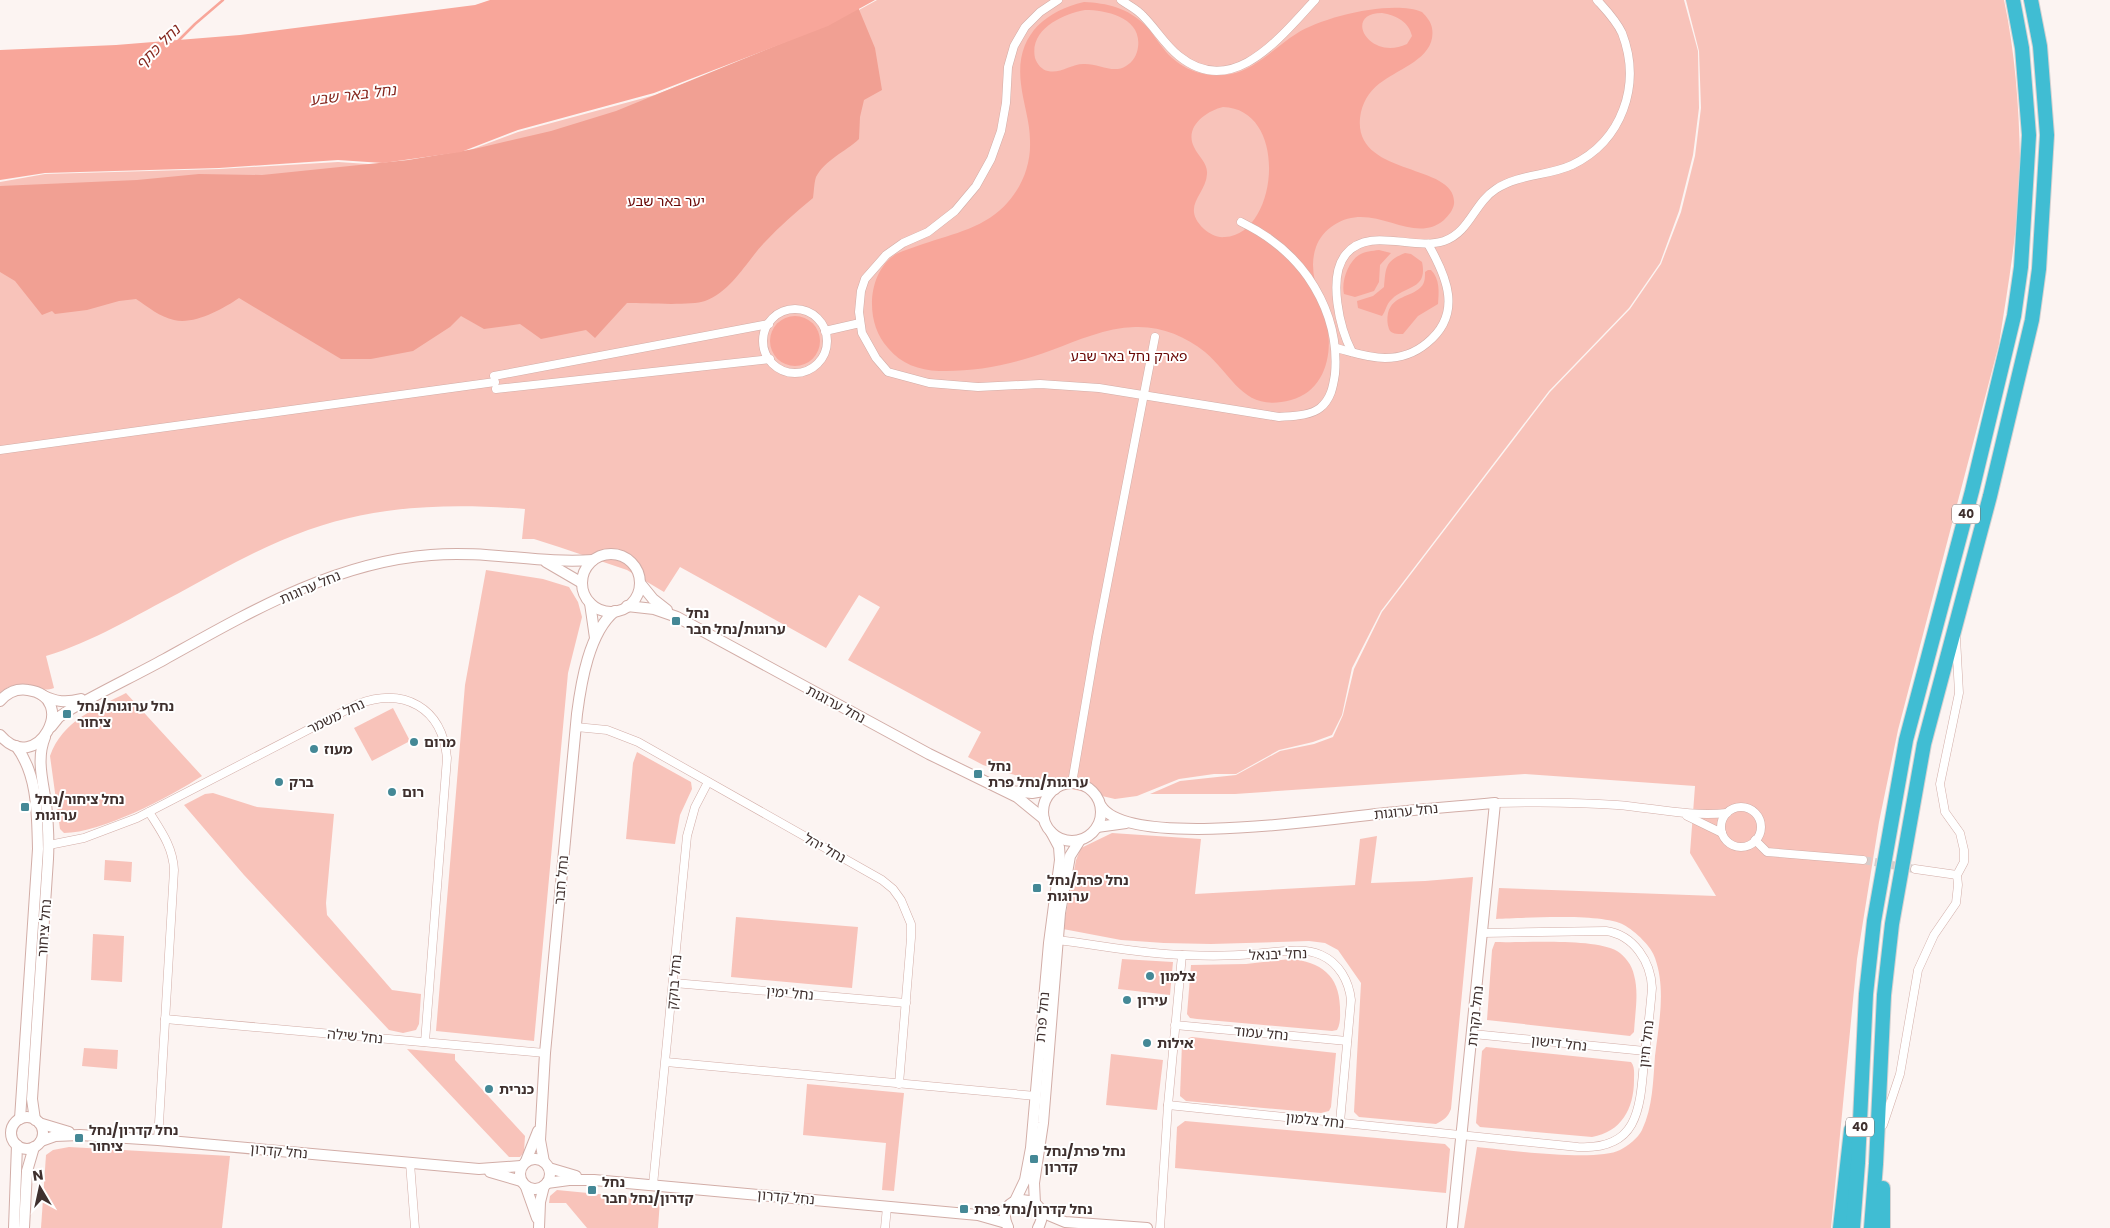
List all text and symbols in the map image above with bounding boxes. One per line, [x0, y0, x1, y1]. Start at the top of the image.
water label: נחל כתף [131, 19, 186, 74]
water label: נחל באר שבע [309, 79, 398, 110]
park label: יער באר שבע [627, 191, 705, 211]
park label: פארק נחל באר שבע [1071, 346, 1187, 366]
road number: 40 [1952, 504, 1980, 524]
street label: נחל ערוגות [276, 565, 344, 609]
place label: נחל ערוגות/נחל חבר [686, 603, 786, 639]
marker: נחל ערוגות/נחל חבר [670, 615, 682, 627]
street label: נחל ערוגות [803, 680, 869, 728]
street label: נחל משמר [304, 693, 368, 739]
place label: נחל ערוגות/נחל ציחור [77, 696, 174, 732]
marker: נחל ערוגות/נחל ציחור [61, 708, 73, 720]
place label: מרום [424, 732, 456, 752]
marker: מרום [408, 736, 420, 748]
place label: מעוז [324, 739, 353, 759]
marker: מעוז [308, 743, 320, 755]
place label: נחל ערוגות/נחל פרת [988, 756, 1088, 792]
marker: נחל ערוגות/נחל פרת [972, 768, 984, 780]
place label: ברק [289, 772, 314, 792]
marker: ברק [273, 776, 285, 788]
place label: רום [402, 782, 424, 802]
marker: רום [386, 786, 398, 798]
place label: נחל ציחור/נחל ערוגות [35, 789, 125, 825]
street label: נחל ערוגות [1373, 798, 1439, 824]
marker: נחל ציחור/נחל ערוגות [19, 801, 31, 813]
street label: נחל יהל [800, 828, 850, 868]
street label: נחל חבר [549, 854, 573, 906]
place label: נחל פרת/נחל ערוגות [1047, 870, 1129, 906]
marker: נחל פרת/נחל ערוגות [1031, 882, 1043, 894]
street label: נחל ציחור [32, 898, 56, 958]
street label: נחל יבנאל [1249, 943, 1307, 965]
street label: נחל בוקק [662, 954, 686, 1010]
place label: צלמון [1160, 966, 1196, 986]
marker: צלמון [1144, 970, 1156, 982]
street label: נחל ימין [765, 981, 815, 1005]
street label: נחל נקרות [1462, 985, 1488, 1047]
place label: עירון [1137, 990, 1168, 1010]
street label: נחל פרת [1030, 991, 1054, 1043]
marker: עירון [1121, 994, 1133, 1006]
street label: נחל חיון [1634, 1019, 1658, 1069]
street label: נחל עמוד [1233, 1021, 1289, 1045]
street label: נחל שילה [326, 1024, 384, 1048]
street label: נחל דישון [1530, 1030, 1588, 1056]
place label: אילות [1157, 1033, 1194, 1053]
marker: אילות [1141, 1037, 1153, 1049]
place label: כנרית [499, 1079, 534, 1099]
marker: כנרית [483, 1083, 495, 1095]
street label: נחל צלמון [1285, 1107, 1345, 1133]
road number: 40 [1846, 1118, 1874, 1136]
place label: נחל קדרון/נחל ציחור [89, 1120, 178, 1156]
marker: נחל קדרון/נחל ציחור [73, 1132, 85, 1144]
street label: נחל קדרון [249, 1139, 309, 1163]
place label: נחל פרת/נחל קדרון [1044, 1141, 1126, 1177]
marker: נחל פרת/נחל קדרון [1028, 1153, 1040, 1165]
north arrow [15, 1163, 65, 1213]
text: N [31, 1164, 45, 1186]
place label: נחל קדרון/נחל חבר [602, 1172, 694, 1208]
marker: נחל קדרון/נחל חבר [586, 1184, 598, 1196]
street label: נחל קדרון [756, 1185, 816, 1209]
place label: נחל קדרון/נחל פרת [974, 1199, 1093, 1219]
marker: נחל קדרון/נחל פרת [958, 1203, 970, 1215]

